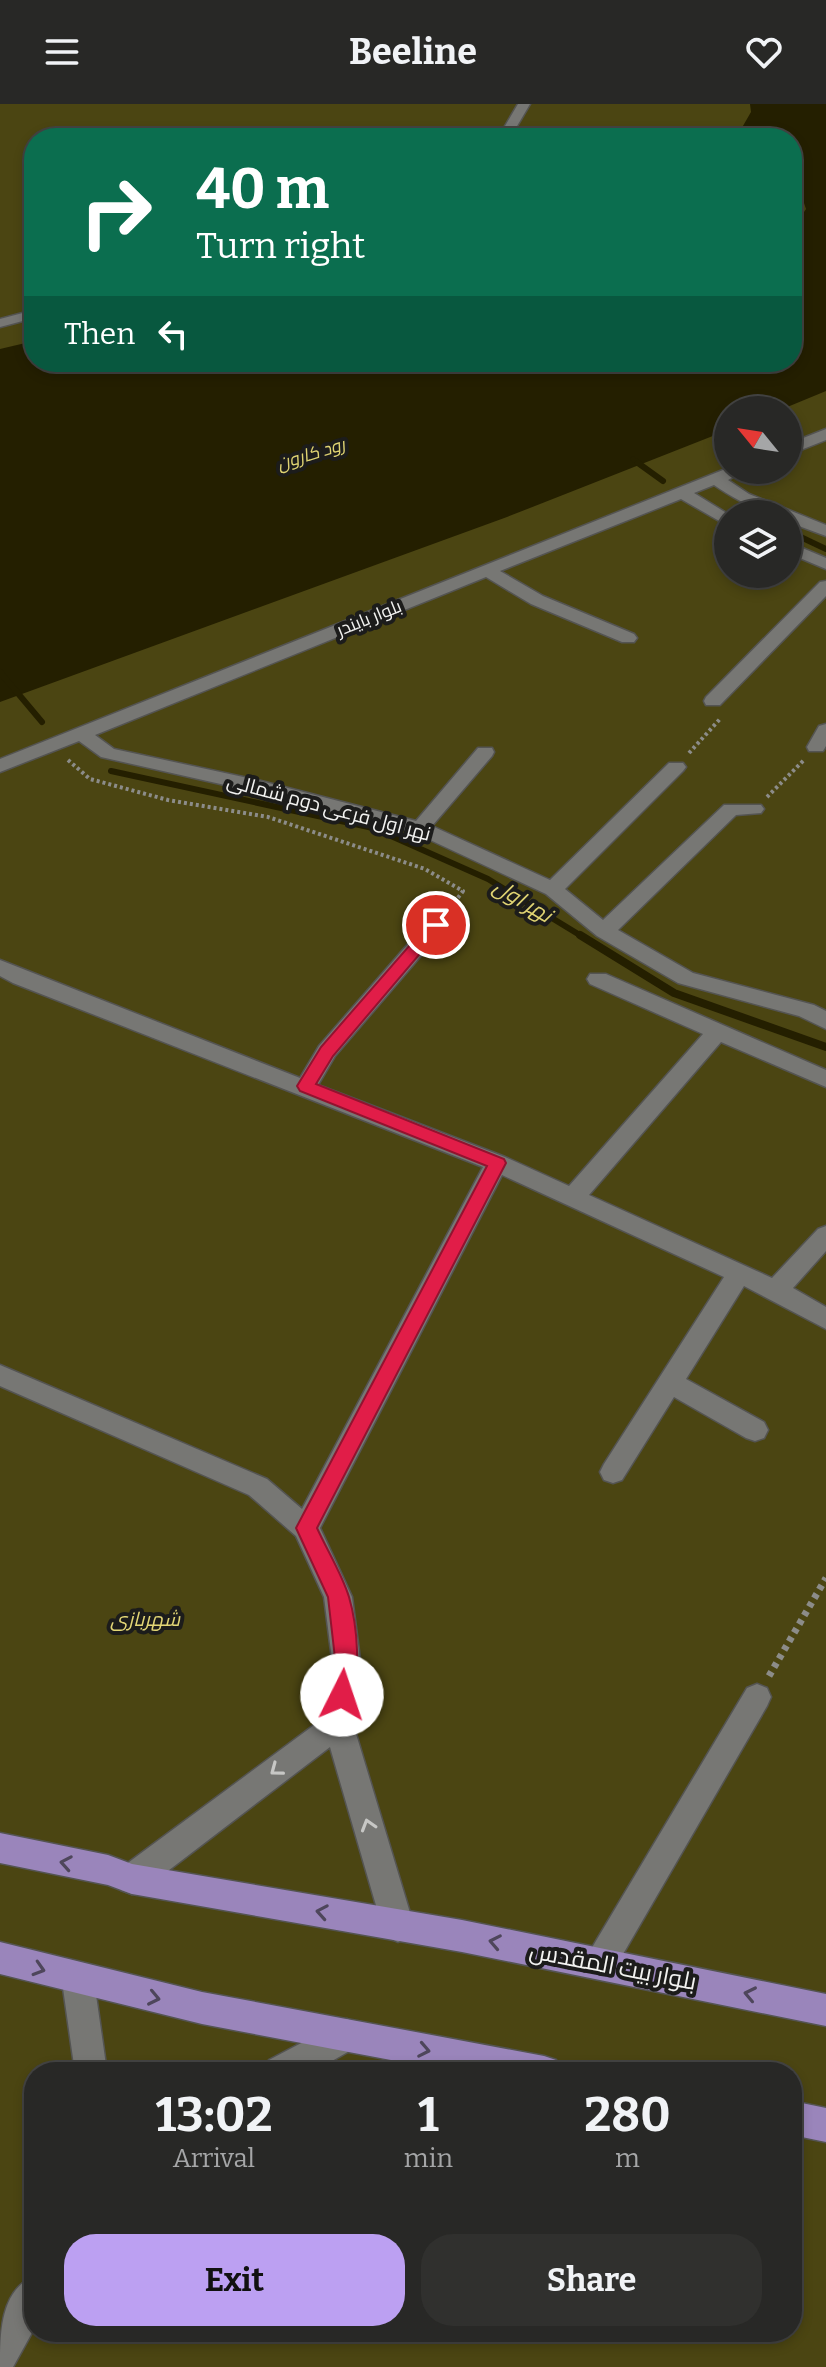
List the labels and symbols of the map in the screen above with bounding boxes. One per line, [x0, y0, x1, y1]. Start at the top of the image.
north arrow [714, 396, 802, 484]
water label: رود کارون [274, 433, 349, 475]
street label: بلوار بایندر [332, 595, 405, 641]
street label: نهر اول فرعی دوم شمالی [224, 768, 434, 848]
water label: نهر اول [488, 872, 559, 930]
pin [402, 891, 470, 959]
park label: شهربازی [110, 1607, 181, 1631]
position arrow [300, 1653, 384, 1737]
one-way arrow [270, 1761, 285, 1775]
one-way arrow [361, 1818, 377, 1832]
one-way arrow [59, 1856, 73, 1873]
one-way arrow [315, 1905, 328, 1922]
one-way arrow [488, 1935, 502, 1952]
street label: بلوار بیت المقدس [527, 1936, 699, 1996]
one-way arrow [31, 1960, 45, 1976]
one-way arrow [743, 1986, 757, 2003]
one-way arrow [146, 1989, 160, 2006]
one-way arrow [417, 2040, 430, 2057]

